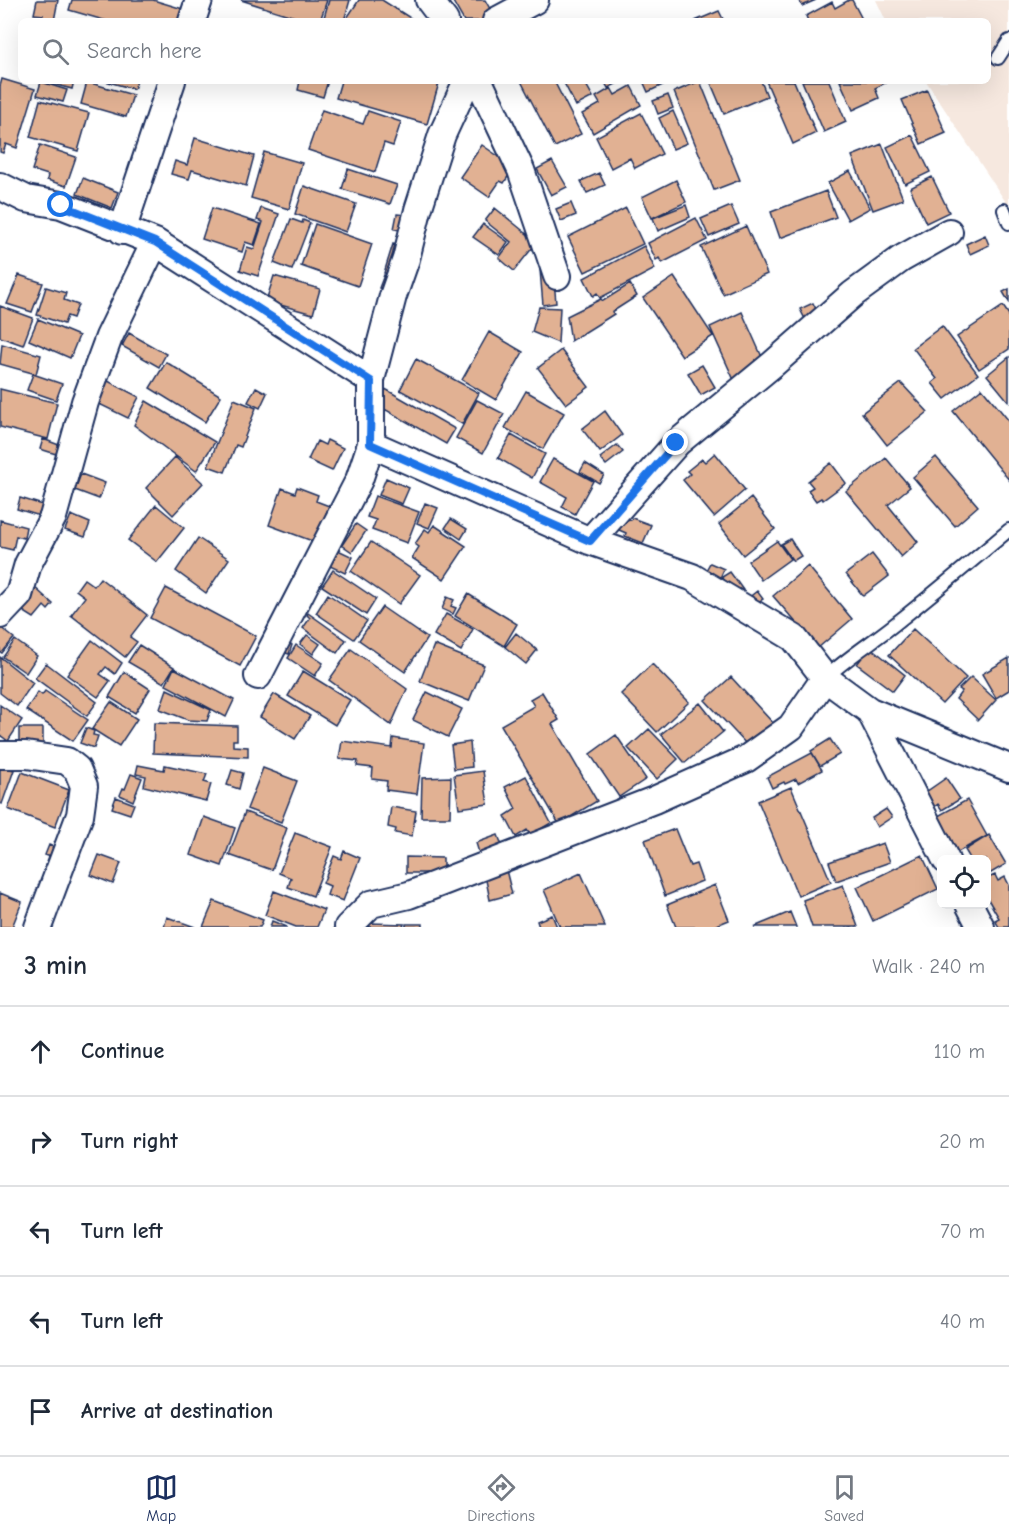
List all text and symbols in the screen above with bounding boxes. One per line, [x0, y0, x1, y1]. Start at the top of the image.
search box [18, 18, 991, 84]
icon: search [39, 35, 72, 68]
text: Search here [87, 38, 202, 64]
route start [47, 191, 73, 217]
route end [662, 429, 688, 455]
map controls [937, 855, 991, 909]
button: locate [937, 855, 991, 909]
text: 3 min [24, 951, 87, 981]
text: Walk · 240 m [872, 955, 985, 978]
icon: ahead [24, 1035, 57, 1068]
text: Continue [81, 1038, 164, 1064]
text: 110 m [934, 1040, 985, 1063]
icon: right [24, 1125, 57, 1158]
text: Turn right [81, 1128, 178, 1154]
text: 20 m [939, 1130, 985, 1153]
icon: left [24, 1215, 57, 1248]
text: Turn left [81, 1218, 163, 1244]
text: 70 m [940, 1220, 985, 1243]
icon: left [24, 1305, 57, 1338]
text: Turn left [81, 1308, 163, 1334]
text: 40 m [940, 1310, 985, 1333]
icon: arrive [24, 1395, 57, 1428]
text: Arrive at destination [81, 1398, 273, 1424]
tab: Map [145, 1471, 178, 1525]
tab: Directions [467, 1471, 535, 1525]
tab: Saved [824, 1471, 864, 1525]

